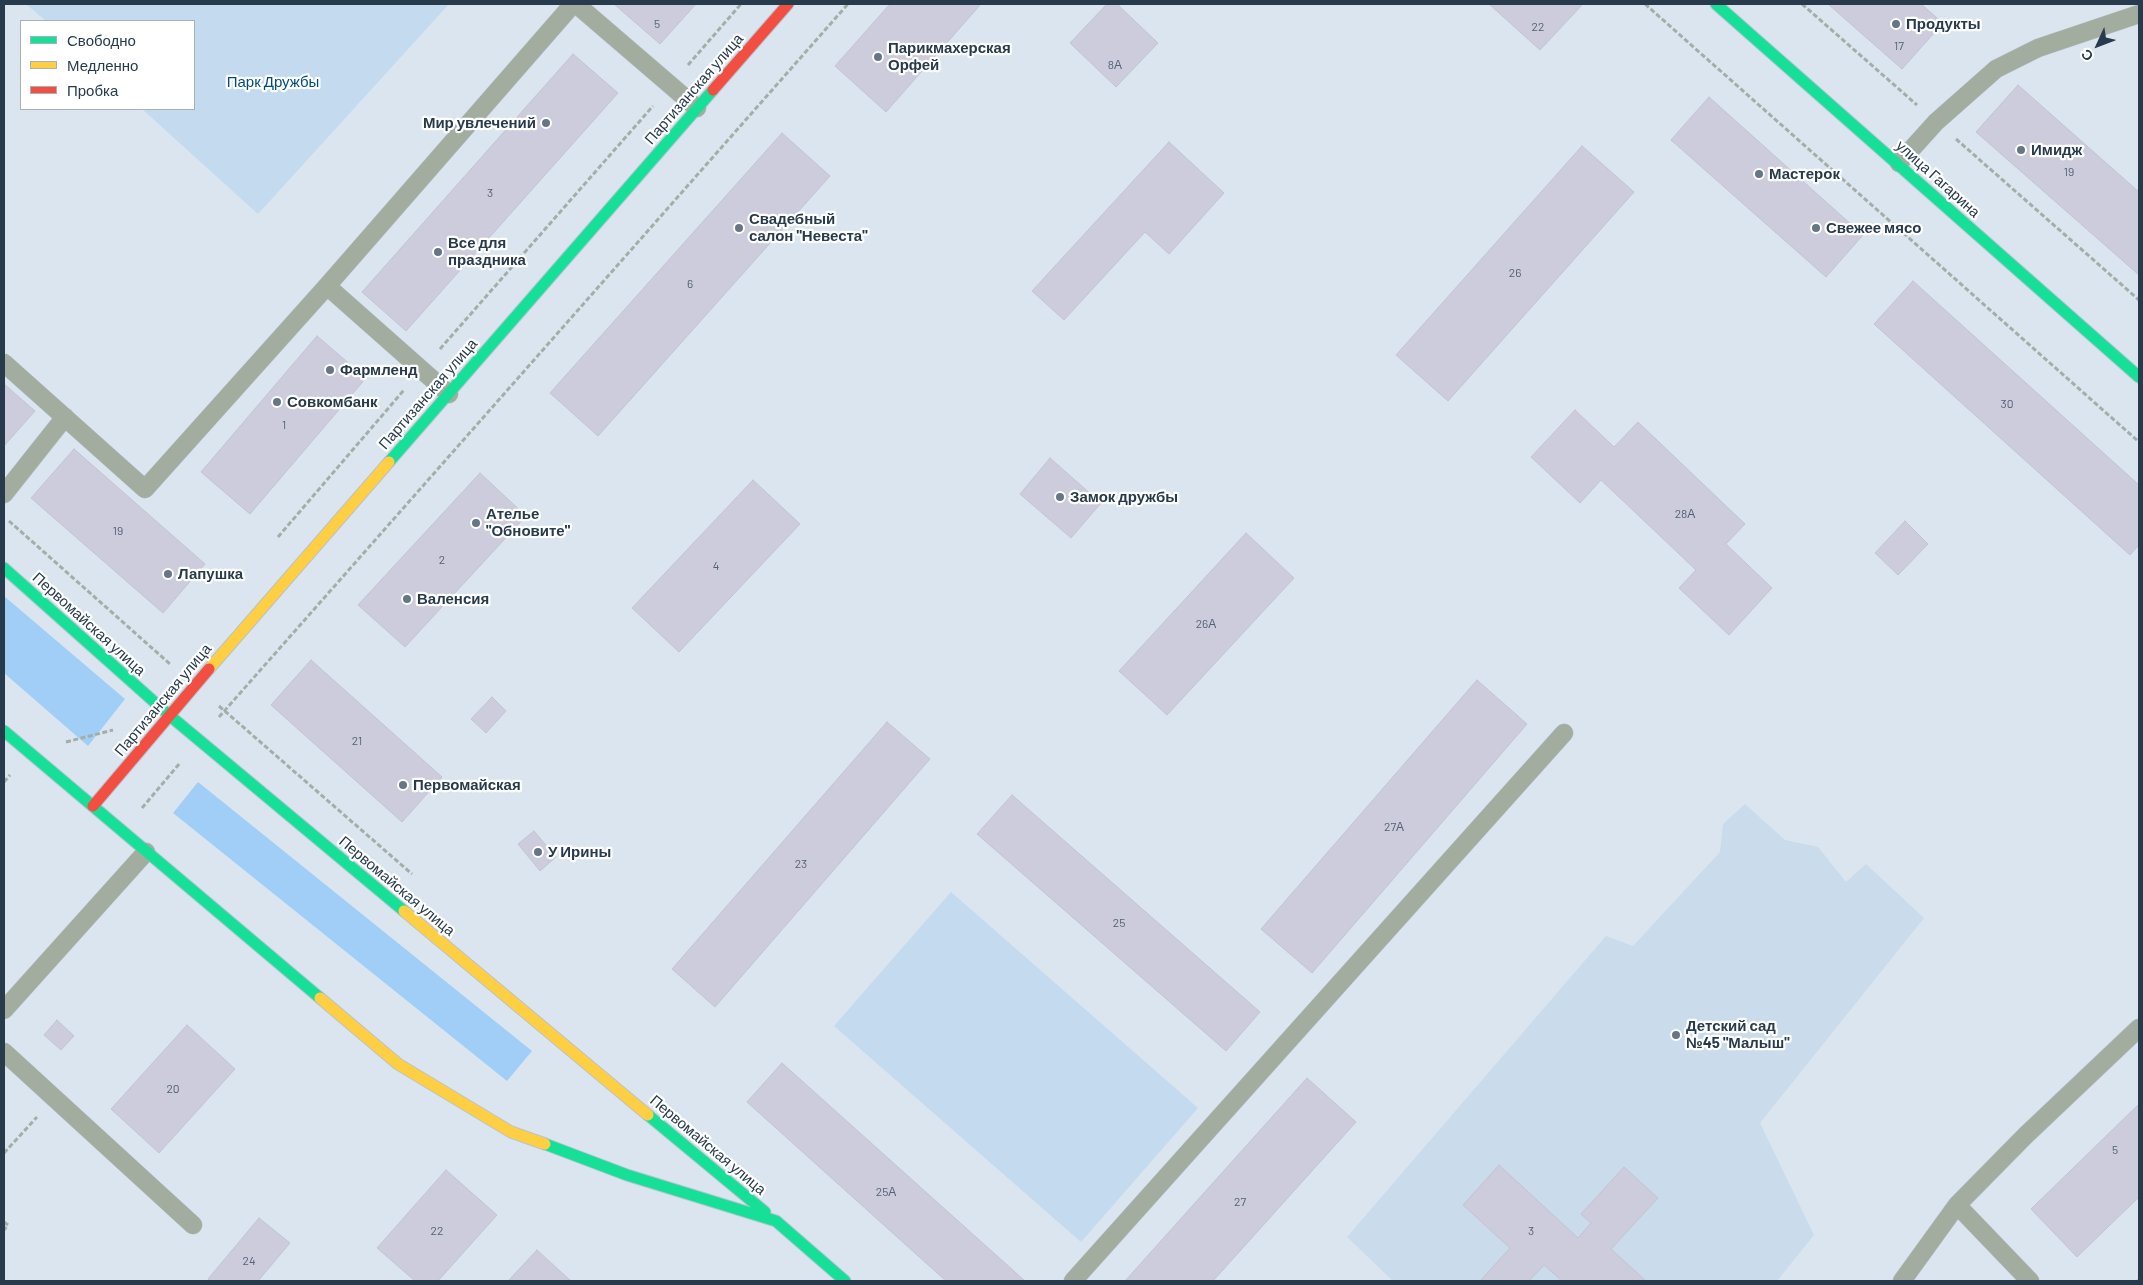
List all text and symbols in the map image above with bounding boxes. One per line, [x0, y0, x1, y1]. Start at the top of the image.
place label: Продукты [1906, 15, 1981, 33]
house number: 5 [654, 17, 660, 31]
marker: Продукты [1890, 18, 1902, 30]
legend [20, 20, 195, 110]
house number: 22 [1532, 20, 1544, 34]
north arrow [2073, 20, 2123, 70]
street label: Партизанская улица [641, 30, 747, 148]
text: Свободно [67, 31, 136, 49]
place label: Парикмахерская Орфей [888, 39, 1011, 74]
house number: 17 [1894, 39, 1904, 53]
text: С [2077, 46, 2096, 65]
marker: Парикмахерская Орфей [872, 51, 884, 63]
text: Медленно [67, 56, 138, 74]
house number: 8А [1108, 58, 1122, 72]
park label: Парк Дружбы [227, 73, 319, 91]
text: Пробка [67, 81, 118, 99]
place label: Мир увлечений [423, 114, 536, 132]
marker: Мир увлечений [540, 117, 552, 129]
street label: улица Гагарина [1892, 137, 1984, 221]
place label: Имидж [2031, 141, 2082, 159]
marker: Имидж [2015, 144, 2027, 156]
place label: Мастерок [1769, 165, 1840, 183]
house number: 19 [2064, 165, 2074, 179]
marker: Мастерок [1753, 168, 1765, 180]
house number: 3 [487, 186, 493, 200]
place label: Свадебный салон "Невеста" [749, 210, 868, 245]
place label: Свежее мясо [1826, 219, 1921, 237]
marker: Свадебный салон "Невеста" [733, 222, 745, 234]
marker: Свежее мясо [1810, 222, 1822, 234]
place label: Все для праздника [448, 234, 526, 269]
marker: Все для праздника [432, 246, 444, 258]
house number: 26 [1509, 266, 1521, 280]
house number: 6 [687, 277, 693, 291]
street label: Партизанская улица [375, 335, 481, 453]
place label: Фармленд [340, 361, 417, 379]
marker: Фармленд [324, 364, 336, 376]
place label: Совкомбанк [287, 393, 378, 411]
marker: Совкомбанк [271, 396, 283, 408]
house number: 30 [2001, 397, 2013, 411]
house number: 1 [282, 418, 286, 432]
place label: Замок дружбы [1070, 488, 1178, 506]
marker: Замок дружбы [1054, 491, 1066, 503]
place label: Ателье "Обновите" [486, 505, 570, 540]
house number: 28А [1675, 507, 1695, 521]
marker: Ателье "Обновите" [470, 517, 482, 529]
house number: 19 [113, 524, 123, 538]
house number: 2 [439, 553, 445, 567]
house number: 4 [713, 559, 719, 573]
place label: Лапушка [178, 565, 243, 583]
marker: Лапушка [162, 568, 174, 580]
street label: Первомайская улица [29, 569, 149, 679]
place label: Валенсия [417, 590, 489, 608]
marker: Валенсия [401, 593, 413, 605]
house number: 26А [1196, 617, 1216, 631]
street label: Партизанская улица [111, 640, 215, 760]
house number: 21 [352, 734, 362, 748]
place label: Первомайская [413, 776, 521, 794]
marker: Первомайская [397, 779, 409, 791]
house number: 27А [1384, 820, 1404, 834]
street label: Первомайская улица [335, 832, 459, 940]
place label: У Ирины [548, 843, 611, 861]
marker: У Ирины [532, 846, 544, 858]
house number: 23 [795, 857, 807, 871]
house number: 25 [1113, 916, 1125, 930]
place label: Детский сад №45 "Малыш" [1686, 1017, 1790, 1052]
marker: Детский сад №45 "Малыш" [1670, 1029, 1682, 1041]
house number: 20 [166, 1082, 180, 1096]
street label: Первомайская улица [646, 1091, 770, 1199]
house number: 5 [2112, 1143, 2118, 1157]
house number: 25А [876, 1185, 896, 1199]
house number: 27 [1234, 1195, 1246, 1209]
house number: 22 [431, 1224, 443, 1238]
house number: 3 [1528, 1224, 1534, 1238]
house number: 24 [242, 1254, 256, 1268]

